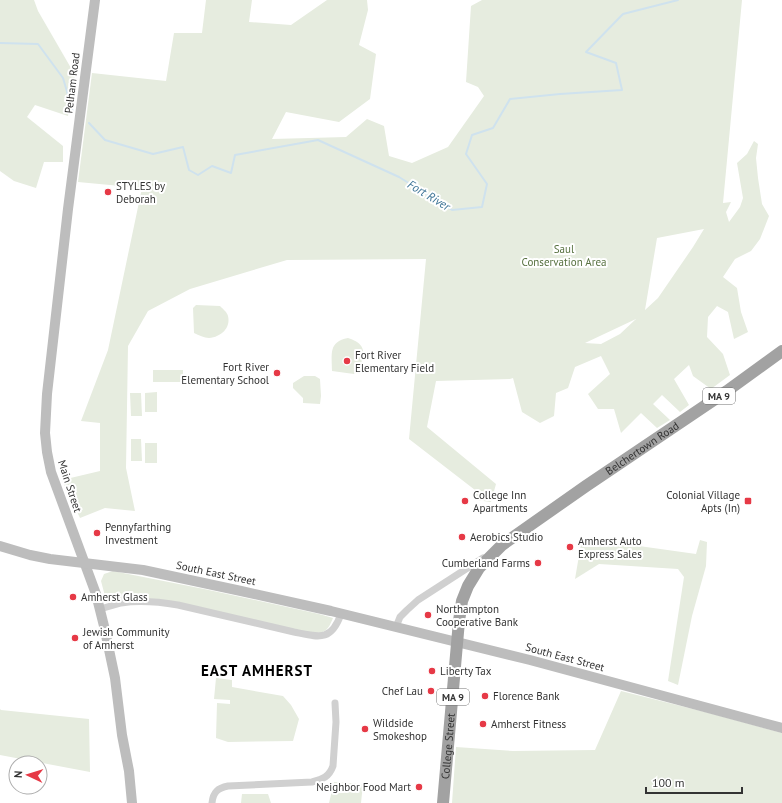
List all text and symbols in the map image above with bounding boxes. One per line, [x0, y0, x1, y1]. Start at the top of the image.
street label: Pelham Road [61, 52, 83, 114]
water label: Fort River [405, 176, 454, 214]
place label: STYLES by Deborah [116, 179, 166, 206]
marker: STYLES by Deborah [103, 187, 113, 197]
park label: Saul Conservation Area [522, 242, 606, 269]
place label: Fort River Elementary Field [355, 348, 434, 375]
marker: Fort River Elementary Field [342, 356, 352, 366]
place label: Fort River Elementary School [181, 360, 270, 387]
marker: Fort River Elementary School [272, 368, 282, 378]
road number: MA 9 [703, 388, 735, 404]
street label: Belchertown Road [603, 418, 682, 478]
street label: Main Street [55, 458, 85, 514]
place label: College Inn Apartments [473, 488, 528, 515]
place label: Colonial Village Apts (In) [666, 488, 740, 515]
marker: College Inn Apartments [460, 496, 470, 506]
marker: Colonial Village Apts (In) [743, 496, 753, 506]
place label: Pennyfarthing Investment [105, 520, 171, 547]
marker: Pennyfarthing Investment [92, 528, 102, 538]
place label: Aerobics Studio [470, 530, 543, 544]
marker: Aerobics Studio [457, 532, 467, 542]
place label: Amherst Auto Express Sales [578, 534, 642, 561]
marker: Amherst Auto Express Sales [565, 542, 575, 552]
place label: Cumberland Farms [442, 556, 530, 570]
street label: South East Street [175, 558, 257, 588]
marker: Cumberland Farms [533, 558, 543, 568]
place label: Amherst Glass [81, 590, 148, 604]
marker: Amherst Glass [68, 592, 78, 602]
place label: Northampton Cooperative Bank [436, 602, 519, 629]
marker: Northampton Cooperative Bank [423, 610, 433, 620]
place label: Jewish Community of Amherst [82, 625, 171, 652]
marker: Jewish Community of Amherst [70, 633, 80, 643]
street label: South East Street [524, 640, 606, 674]
district label: EAST AMHERST [201, 661, 313, 680]
place label: Liberty Tax [440, 664, 492, 678]
marker: Liberty Tax [427, 666, 437, 676]
place label: Chef Lau [382, 684, 423, 698]
marker: Chef Lau [426, 686, 436, 696]
road number: MA 9 [437, 689, 469, 705]
place label: Florence Bank [493, 689, 560, 703]
marker: Florence Bank [480, 691, 490, 701]
street label: College Street [438, 712, 458, 780]
place label: Wildside Smokeshop [373, 716, 427, 743]
place label: Amherst Fitness [491, 717, 567, 731]
marker: Amherst Fitness [478, 719, 488, 729]
marker: Wildside Smokeshop [360, 724, 370, 734]
north arrow [8, 755, 48, 795]
scale bar [646, 769, 742, 795]
text: N [11, 770, 25, 778]
text: 100 m [652, 775, 685, 790]
place label: Neighbor Food Mart [316, 780, 411, 794]
marker: Neighbor Food Mart [414, 782, 424, 792]

